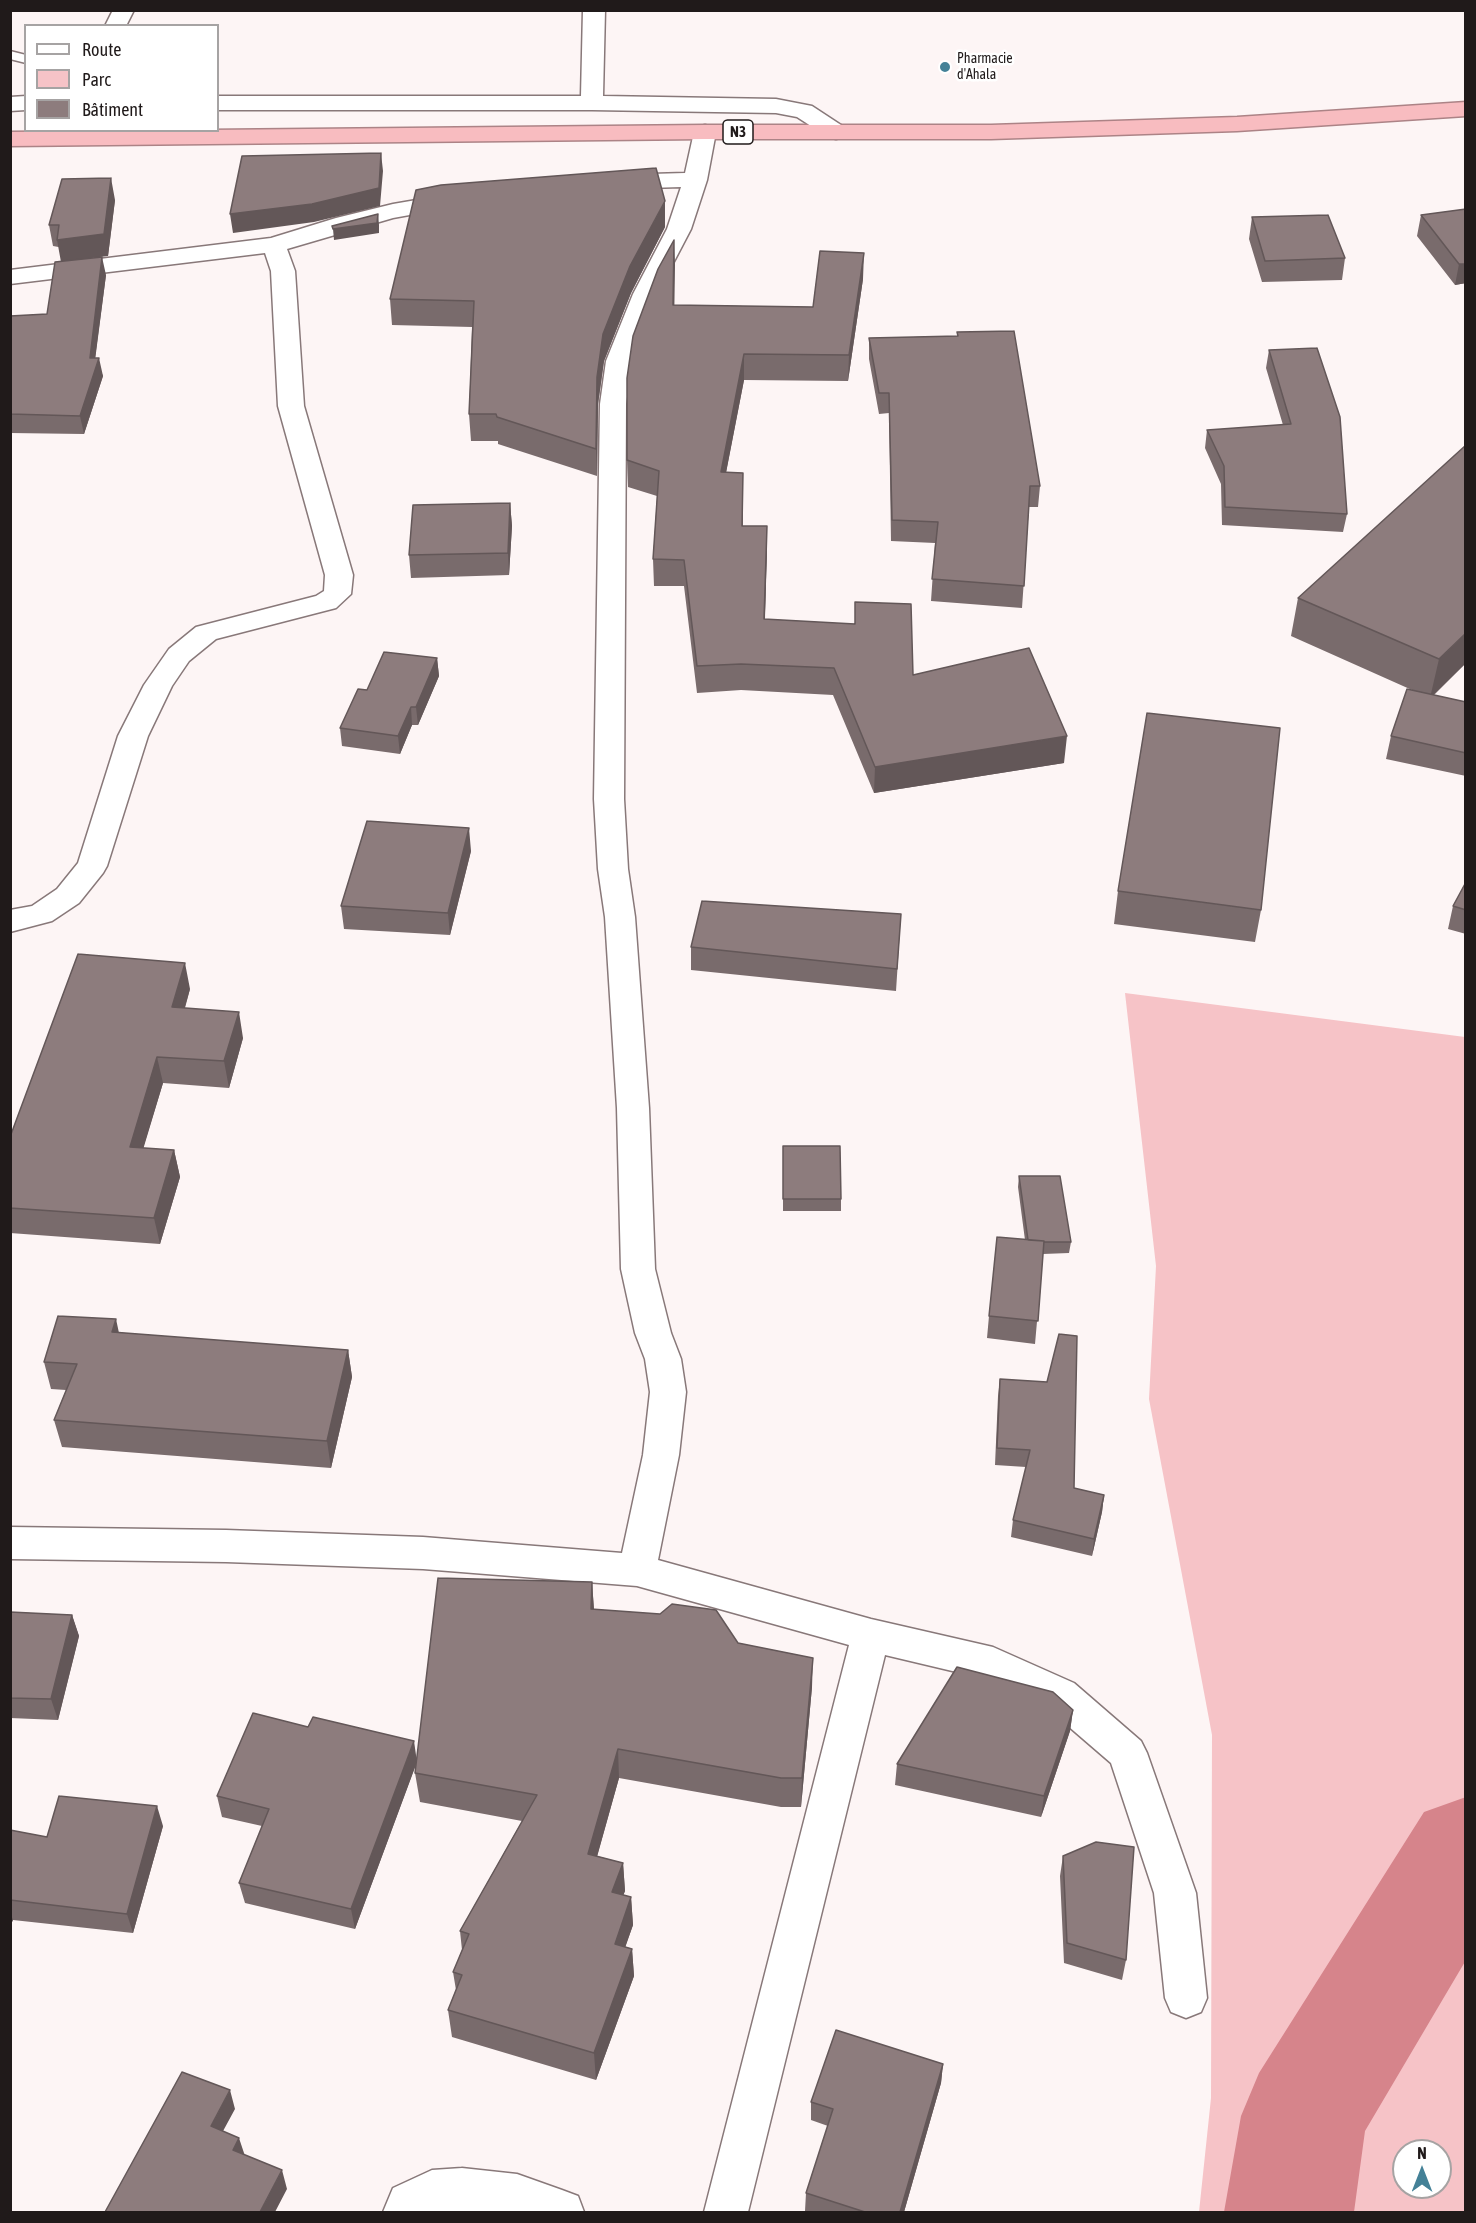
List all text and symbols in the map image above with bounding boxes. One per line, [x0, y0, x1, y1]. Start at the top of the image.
legend [24, 24, 219, 132]
text: Route [82, 39, 121, 60]
place label: Pharmacie d'Ahala [957, 51, 1013, 84]
marker: Pharmacie d'Ahala [938, 60, 952, 74]
text: Parc [82, 69, 111, 90]
text: Bâtiment [82, 99, 143, 120]
road number: N3 [723, 120, 753, 144]
north arrow [1392, 2139, 1452, 2199]
text: N [1417, 2144, 1427, 2162]

